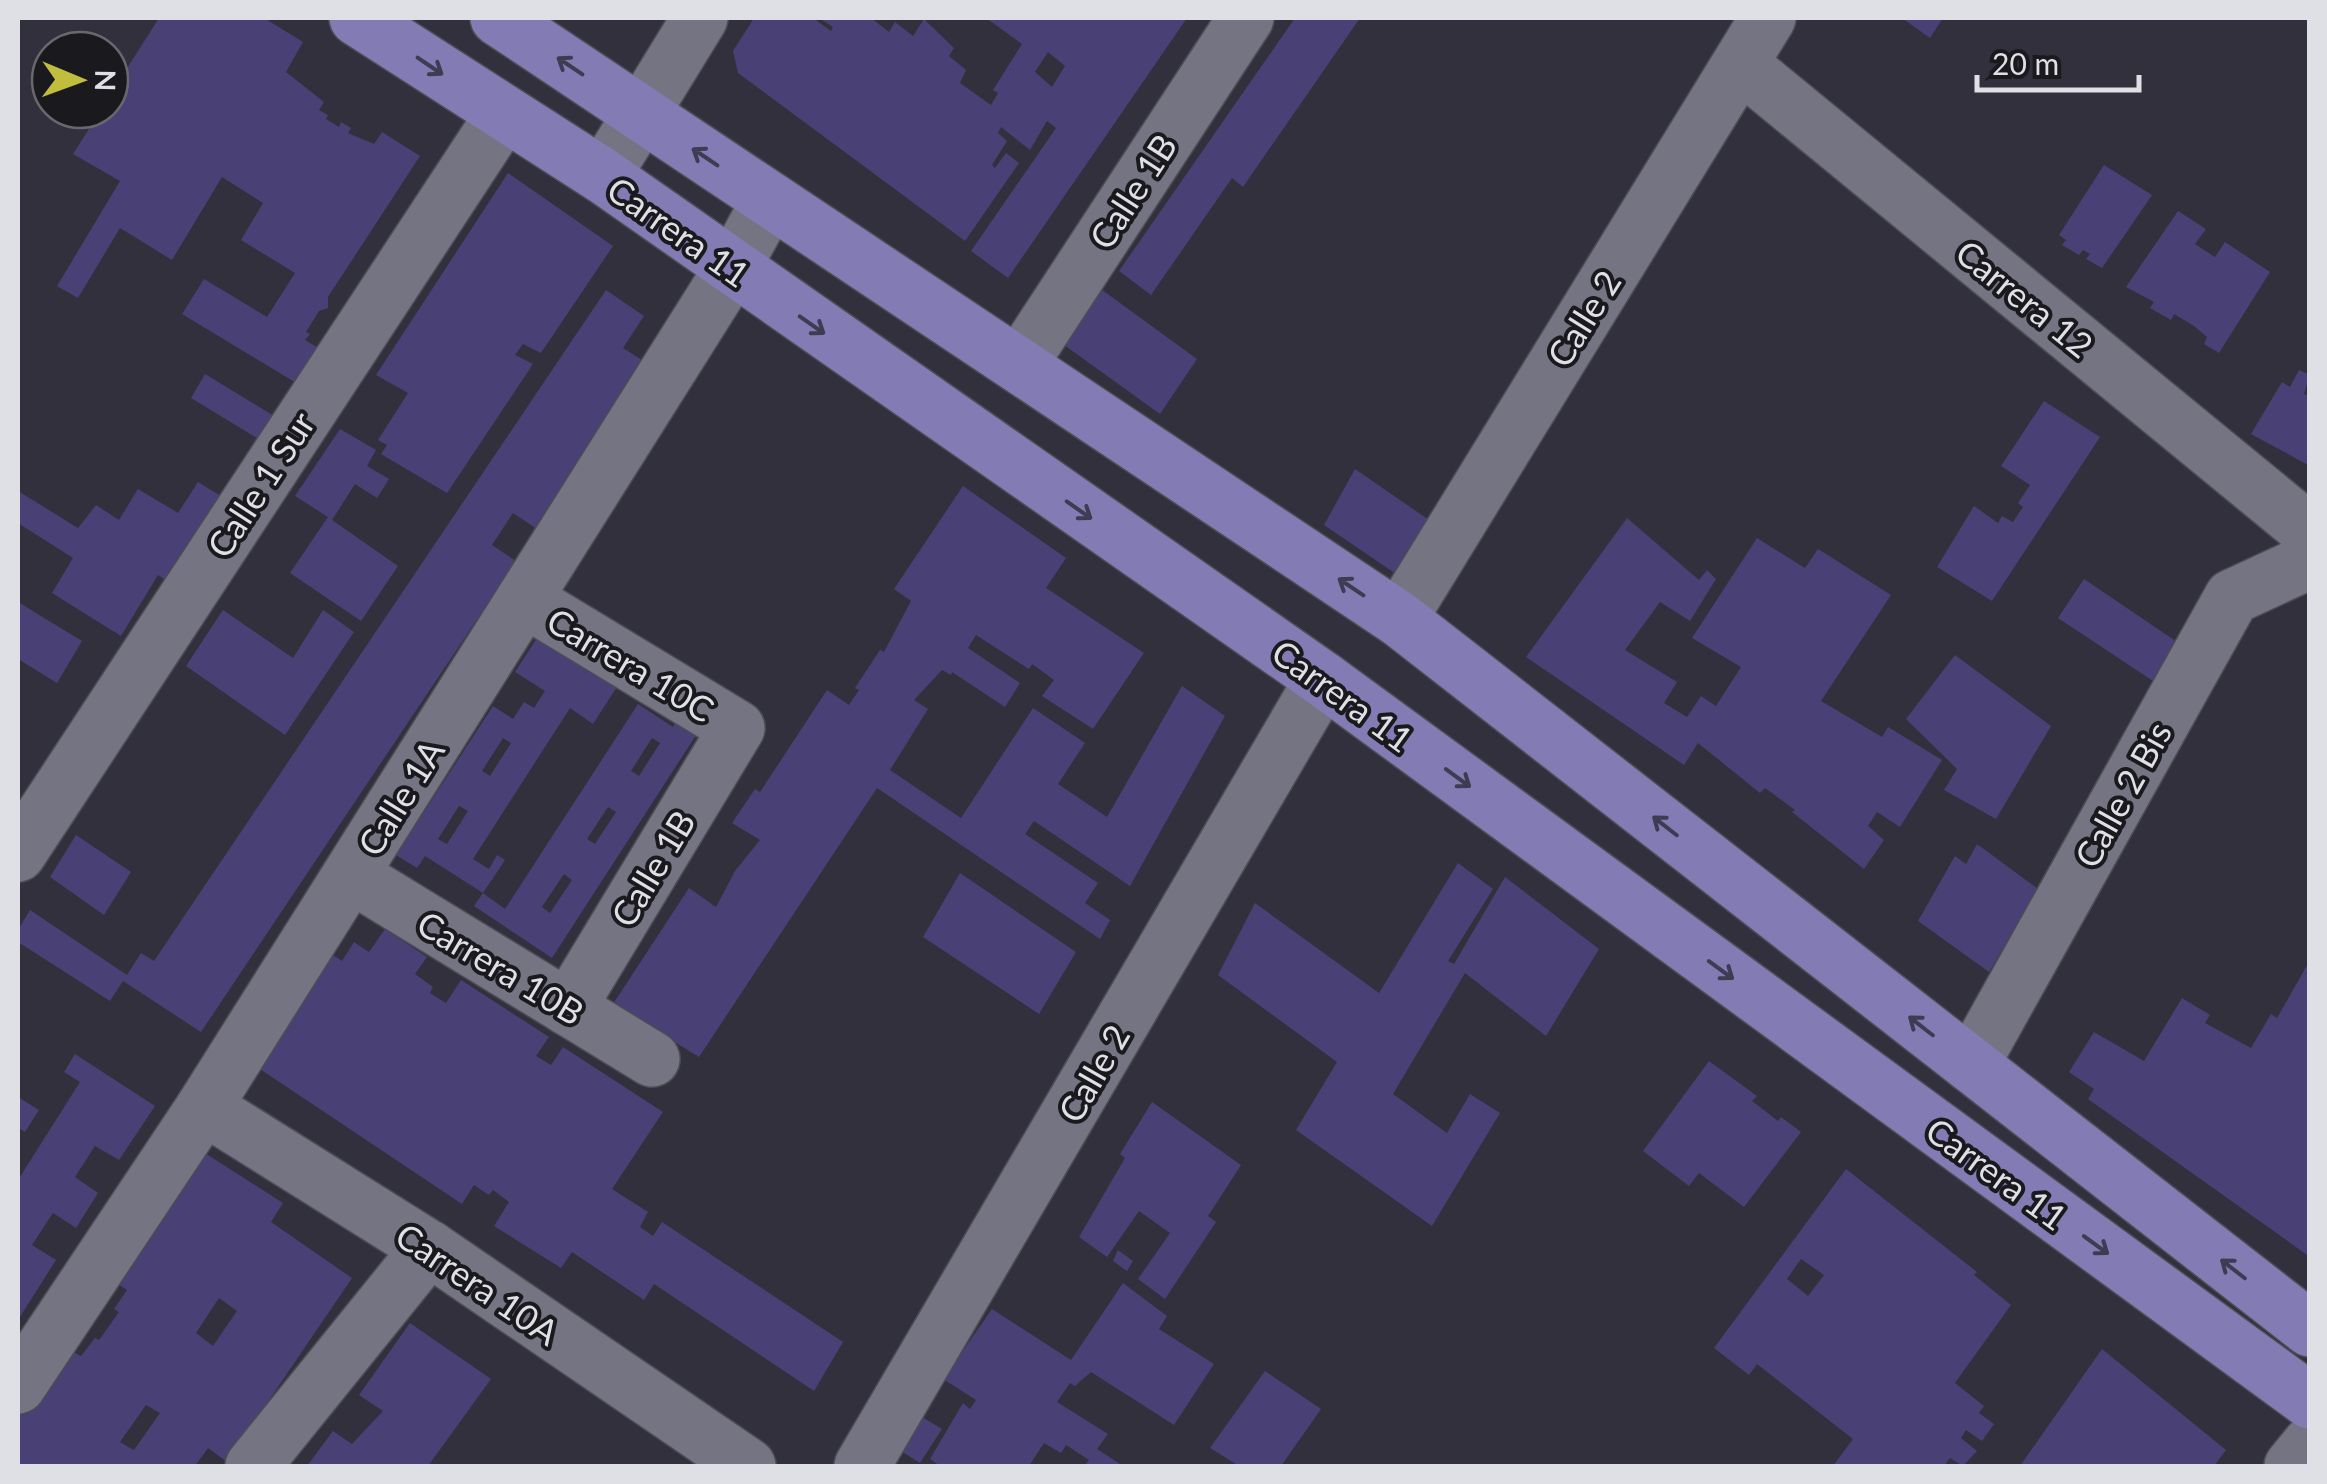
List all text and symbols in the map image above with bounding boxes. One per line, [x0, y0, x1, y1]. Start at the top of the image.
north arrow [30, 30, 130, 130]
scale bar [1977, 30, 2140, 92]
text: 20 m [1992, 45, 2059, 81]
one-way arrow [416, 56, 444, 77]
one-way arrow [556, 56, 584, 77]
text: N [89, 69, 123, 92]
street label: Calle 1B [1080, 126, 1184, 256]
one-way arrow [692, 147, 720, 168]
street label: Carrera 11 [600, 167, 758, 295]
street label: Carrera 12 [1948, 230, 2102, 366]
street label: Calle 2 [1537, 262, 1629, 374]
one-way arrow [798, 314, 826, 335]
street label: Calle 1 Sur [197, 403, 323, 565]
one-way arrow [1065, 499, 1093, 520]
one-way arrow [1337, 577, 1365, 598]
street label: Carrera 10C [540, 598, 722, 730]
street label: Carrera 11 [1265, 630, 1421, 760]
street label: Calle 2 Bis [2065, 714, 2179, 874]
street label: Calle 1A [348, 731, 452, 863]
one-way arrow [1444, 767, 1471, 788]
street label: Calle 1B [601, 802, 703, 934]
one-way arrow [1652, 816, 1679, 837]
street label: Carrera 10B [410, 901, 592, 1033]
one-way arrow [1706, 959, 1734, 980]
one-way arrow [1908, 1016, 1935, 1037]
street label: Calle 2 [1049, 1017, 1137, 1129]
street label: Carrera 11 [1919, 1108, 2075, 1238]
street label: Carrera 10A [389, 1213, 568, 1353]
one-way arrow [2082, 1234, 2109, 1255]
one-way arrow [2220, 1258, 2246, 1280]

